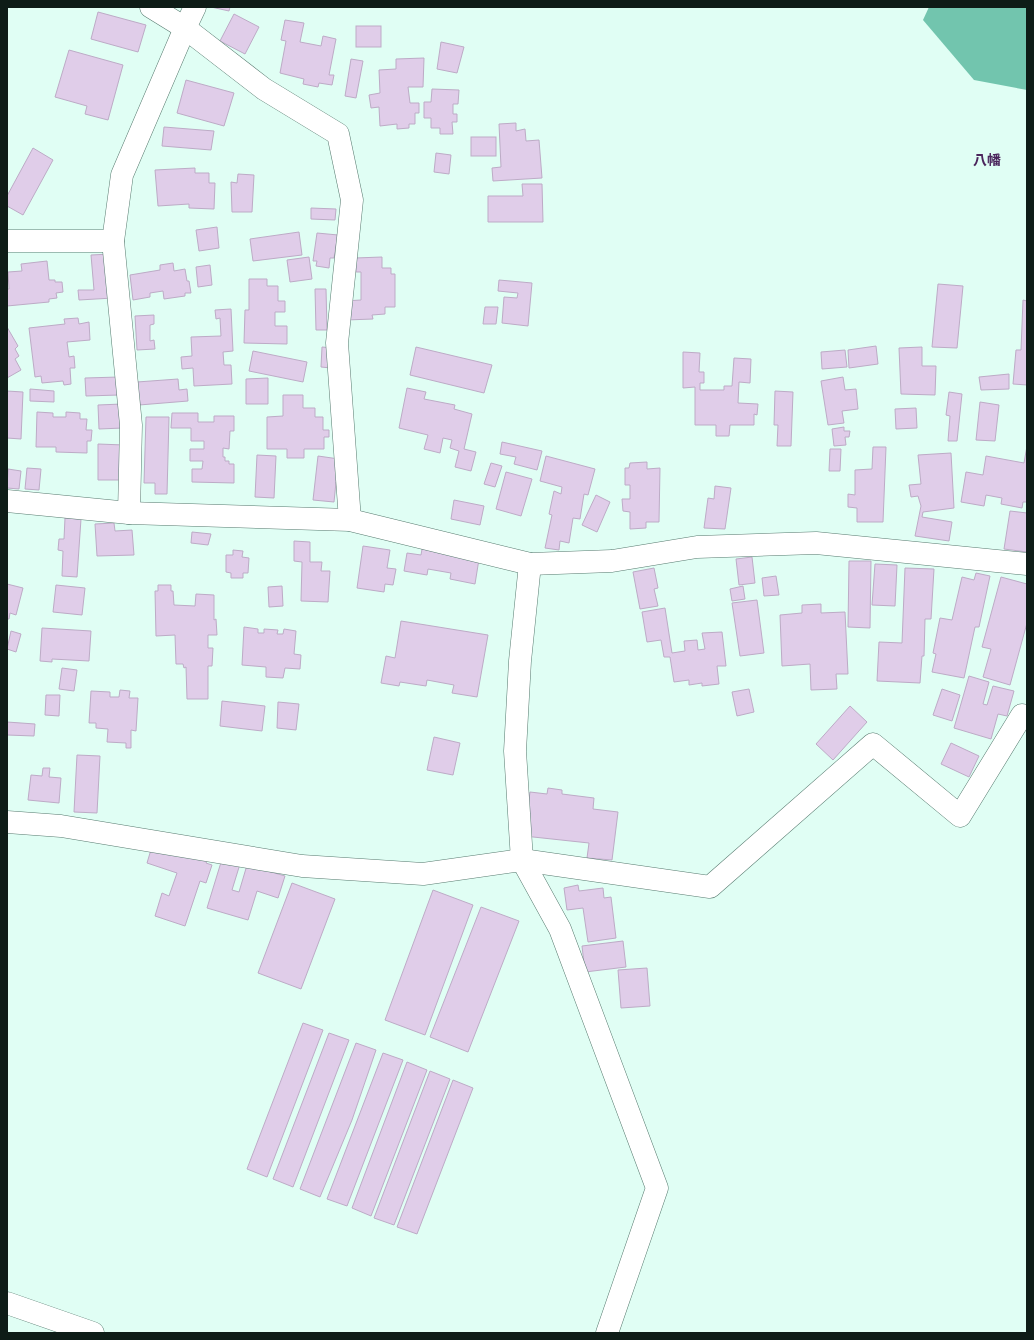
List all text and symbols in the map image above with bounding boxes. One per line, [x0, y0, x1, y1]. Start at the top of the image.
district label: 八幡 [973, 151, 1001, 169]

